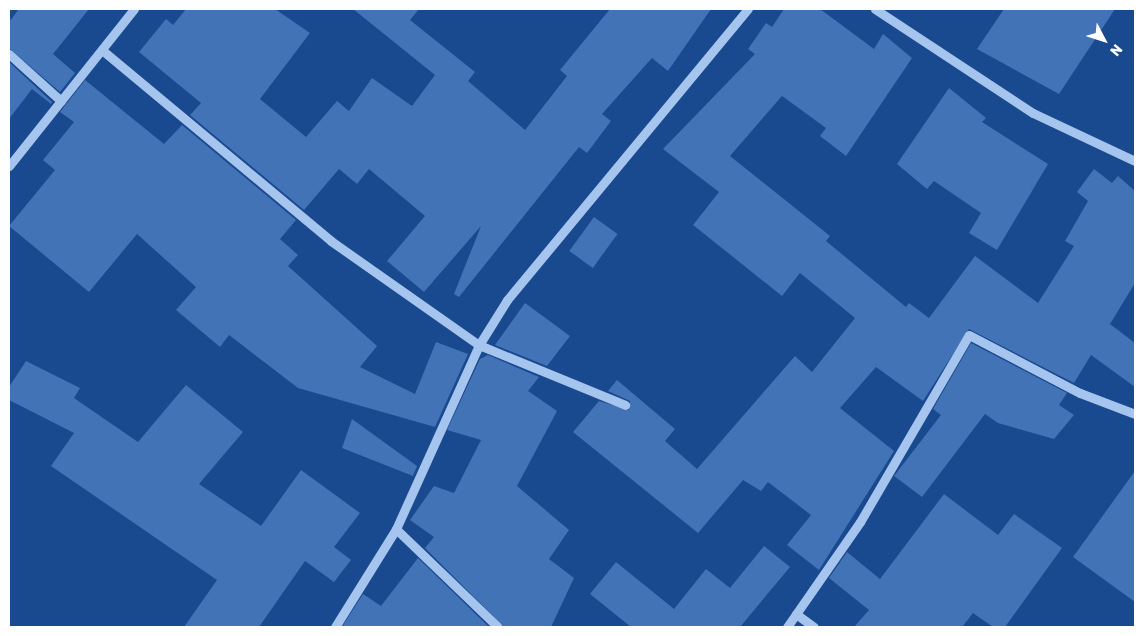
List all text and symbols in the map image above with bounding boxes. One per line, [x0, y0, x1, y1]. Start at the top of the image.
north arrow [1079, 15, 1129, 65]
text: N [1106, 41, 1126, 59]

